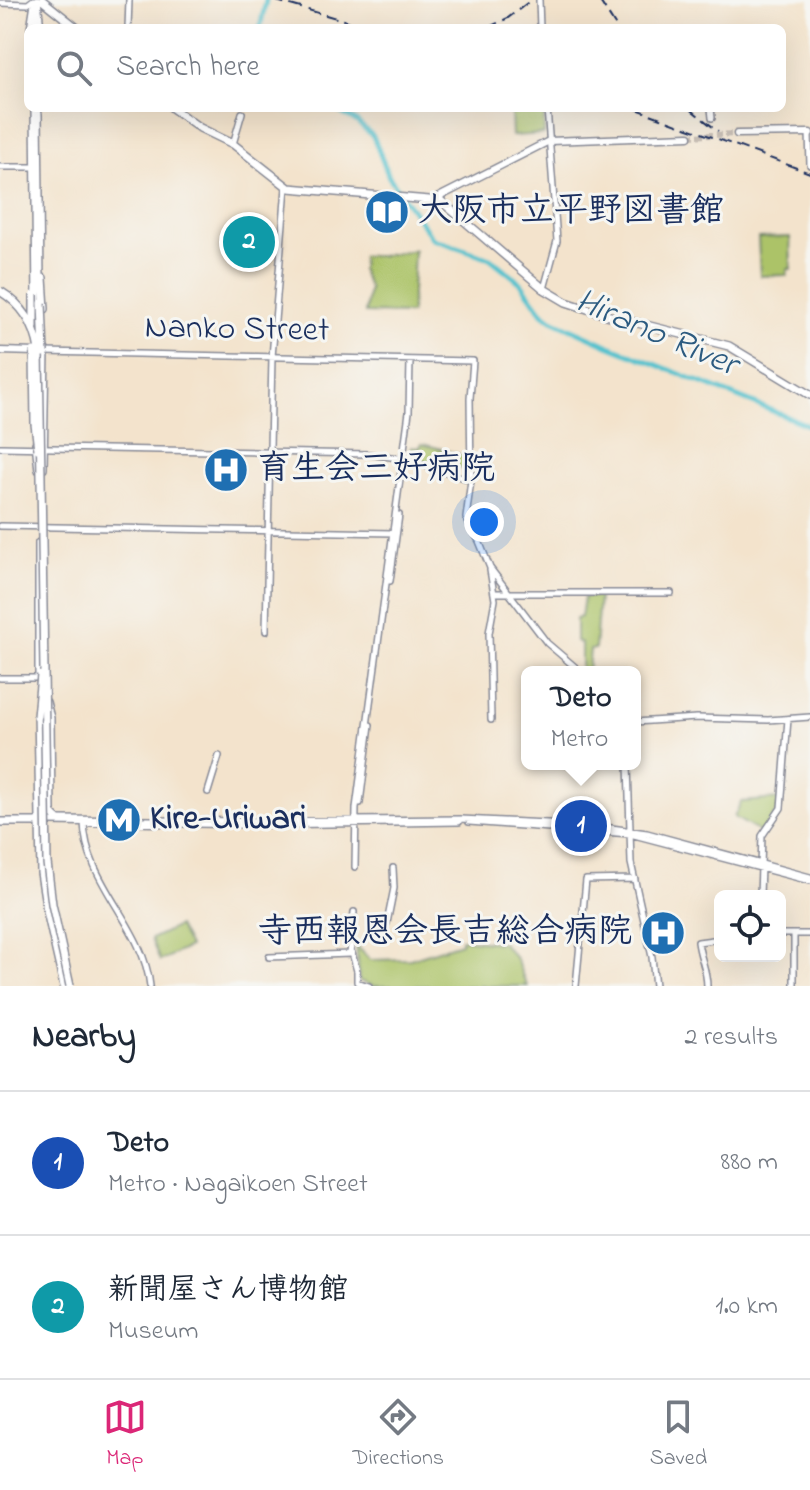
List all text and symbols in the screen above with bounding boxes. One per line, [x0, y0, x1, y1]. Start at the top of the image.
search box [24, 24, 786, 112]
icon: search [52, 46, 96, 90]
text: Search here [116, 46, 260, 90]
place label: 大阪市立平野図書館 [418, 187, 724, 237]
library icon: 大阪市立平野図書館 [363, 188, 411, 236]
pin: 2 [223, 212, 275, 272]
water label: Hirano River [566, 276, 749, 394]
street label: Nanko Street [144, 303, 330, 357]
place label: 育生会三好病院 [257, 445, 495, 495]
hospital icon: 育生会三好病院 [202, 446, 250, 494]
your location [464, 502, 504, 542]
popup [521, 666, 641, 770]
text: Deto [550, 677, 612, 721]
text: Metro [550, 721, 608, 759]
place label: Kire-Uriwari [150, 795, 307, 845]
metro station icon: Kire-Uriwari [95, 796, 143, 844]
pin: 1 [555, 796, 607, 856]
map controls [714, 890, 786, 962]
button: locate [714, 890, 786, 962]
place label: 寺西報恩会長吉総合病院 [258, 908, 632, 958]
hospital icon: 寺西報恩会長吉総合病院 [639, 909, 687, 957]
text: Nearby [32, 1013, 136, 1063]
text: 2 results [685, 1019, 778, 1057]
text: Deto [108, 1122, 169, 1166]
text: 1 [54, 1144, 62, 1182]
text: 880 m [721, 1144, 778, 1182]
text: Metro · Nagaikoen Street [108, 1166, 368, 1204]
text: 新聞屋さん博物館 [108, 1269, 348, 1313]
text: 2 [52, 1288, 64, 1326]
text: 1.0 km [715, 1288, 778, 1326]
text: Museum [108, 1313, 198, 1351]
tab: Map [103, 1395, 147, 1475]
tab: Directions [353, 1395, 444, 1475]
tab: Saved [650, 1395, 707, 1475]

